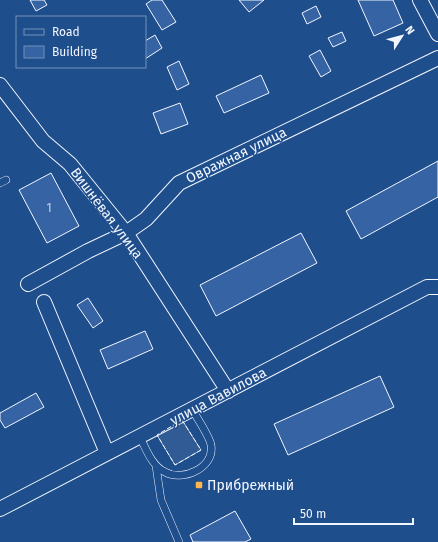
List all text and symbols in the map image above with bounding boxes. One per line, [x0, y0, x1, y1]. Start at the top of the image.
legend [16, 16, 146, 68]
north arrow [382, 16, 422, 56]
text: N [402, 24, 417, 37]
text: Road [52, 25, 80, 39]
text: Building [52, 45, 98, 59]
street label: Овражная улица [183, 124, 289, 187]
street label: Вишнёвая улица [67, 164, 146, 262]
house number: 1 [46, 201, 52, 215]
street label: улица Вавилова [167, 364, 269, 429]
place label: Прибрежный [207, 477, 294, 494]
marker: Прибрежный [194, 480, 204, 490]
scale bar [294, 500, 413, 526]
text: 50 m [300, 507, 326, 521]

